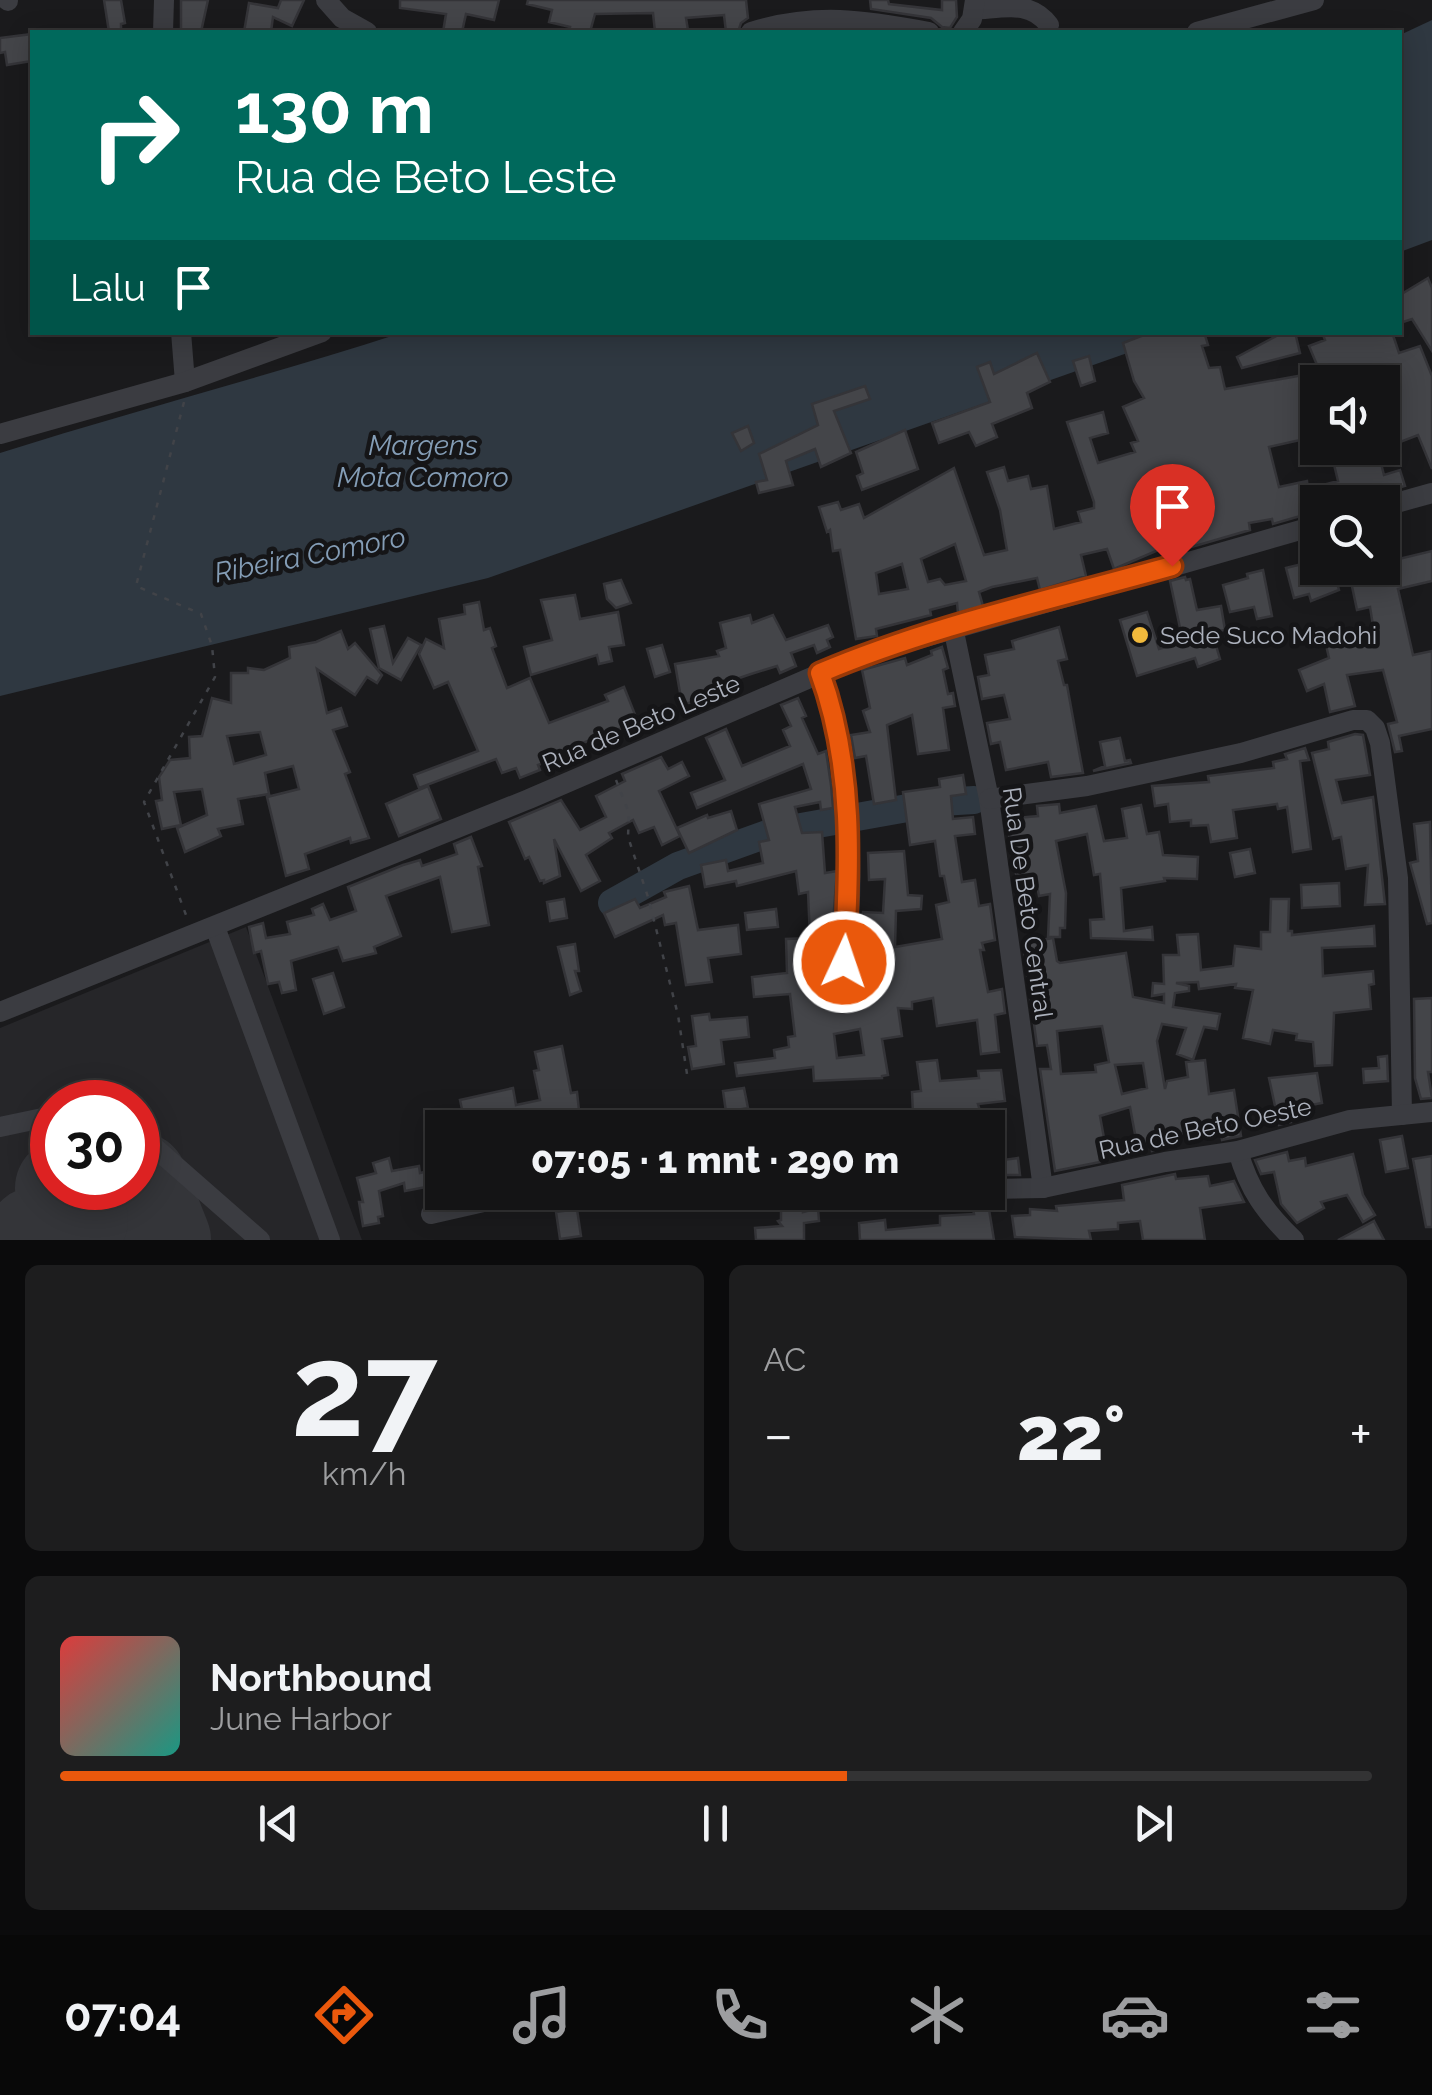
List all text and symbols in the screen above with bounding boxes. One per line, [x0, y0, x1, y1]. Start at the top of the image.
text: 130 m [235, 67, 434, 149]
icon: right [70, 70, 200, 200]
text: Rua de Beto Leste [235, 151, 617, 204]
icon: arrive [166, 260, 221, 315]
text: Lalu [70, 265, 146, 310]
map controls [1300, 365, 1400, 585]
button: sound [1300, 365, 1400, 465]
water label: Margens Mota Comoro [337, 429, 509, 494]
pin [1130, 464, 1215, 567]
icon: arrive [1145, 479, 1200, 534]
button: search [1300, 485, 1400, 585]
water label: Ribeira Comoro [212, 520, 408, 590]
place label: Sede Suco Madohi [1160, 620, 1377, 650]
marker: Sede Suco Madohi [1129, 624, 1151, 646]
street label: Rua de Beto Leste [538, 668, 744, 778]
street label: Rua De Beto Central [997, 785, 1059, 1021]
position arrow [792, 910, 896, 1014]
speed limit sign: 30 [30, 1080, 160, 1210]
street label: Rua de Beto Oeste [1096, 1091, 1314, 1165]
text: 07:05 · 1 mnt · 290 m [531, 1137, 899, 1182]
text: 27 [291, 1314, 437, 1466]
text: AC [764, 1341, 806, 1378]
text: 22° [1017, 1389, 1126, 1478]
text: − [764, 1402, 793, 1467]
text: + [1349, 1402, 1372, 1467]
text: km/h [322, 1455, 406, 1492]
text: Northbound [210, 1655, 432, 1700]
text: June Harbor [210, 1700, 392, 1737]
icon: previous [251, 1796, 306, 1851]
icon: pause [688, 1796, 743, 1851]
icon: next [1126, 1796, 1181, 1851]
icon: directions [309, 1980, 379, 2050]
icon: music [507, 1980, 577, 2050]
icon: phone [705, 1980, 775, 2050]
icon: climate [902, 1980, 972, 2050]
icon: car [1100, 1980, 1170, 2050]
icon: filters [1298, 1980, 1368, 2050]
text: 07:04 [64, 1989, 181, 2042]

